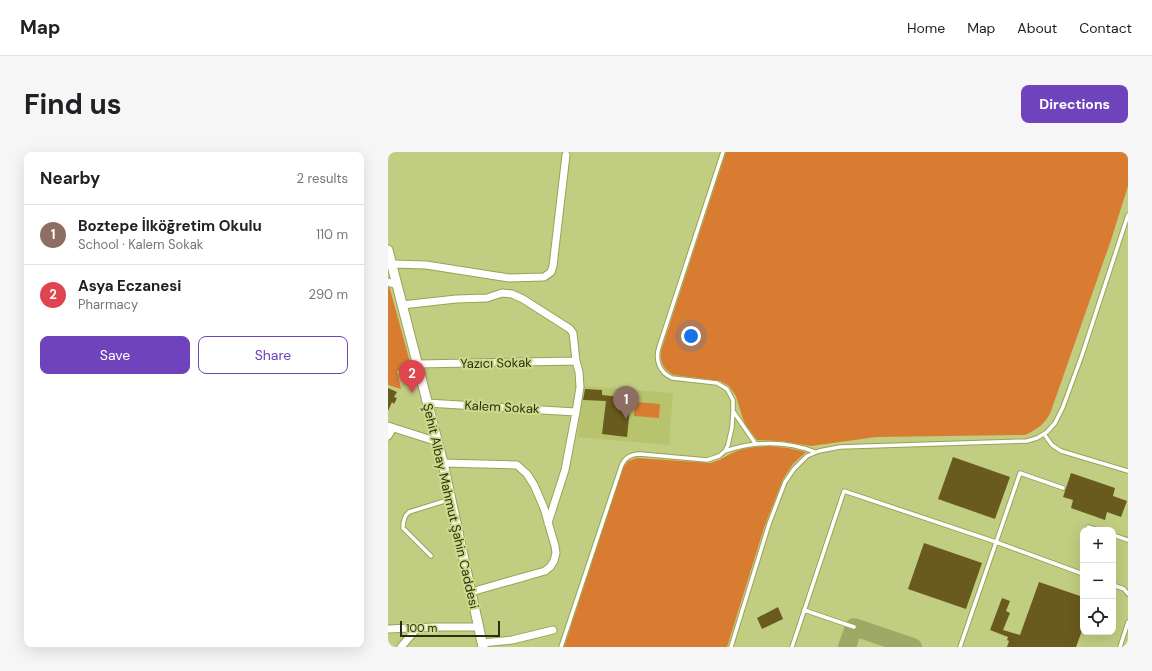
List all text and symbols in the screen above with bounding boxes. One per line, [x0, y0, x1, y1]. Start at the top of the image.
text: Map [20, 15, 60, 40]
text: Home [907, 19, 945, 37]
text: Map [967, 19, 995, 37]
text: About [1017, 19, 1057, 37]
text: Contact [1079, 19, 1132, 37]
button: Directions [1021, 85, 1128, 123]
text: Find us [24, 86, 122, 123]
text: Nearby [40, 167, 100, 189]
text: 2 results [297, 170, 348, 187]
text: Boztepe İlköğretim Okulu [78, 216, 262, 236]
text: 1 [51, 226, 55, 243]
text: 110 m [316, 226, 348, 243]
text: School · Kalem Sokak [78, 236, 203, 253]
text: Asya Eczanesi [78, 276, 181, 296]
text: 2 [49, 286, 57, 303]
text: 290 m [309, 286, 348, 303]
text: Pharmacy [78, 296, 138, 313]
your location [681, 326, 701, 346]
button: Save [40, 336, 190, 374]
button: Share [198, 336, 348, 374]
street label: Yazıcı Sokak [460, 354, 532, 372]
pin: 2 [399, 360, 425, 393]
pin: 1 [613, 386, 639, 419]
street label: Kalem Sokak [464, 397, 540, 417]
street label: Şehit Albay Mahmut Şahin Caddesi [419, 402, 483, 610]
map controls [1080, 527, 1116, 635]
button: + [1080, 527, 1116, 563]
button: − [1080, 563, 1116, 599]
button: locate [1080, 599, 1116, 635]
scale bar [400, 619, 500, 638]
text: 100 m [406, 621, 437, 635]

